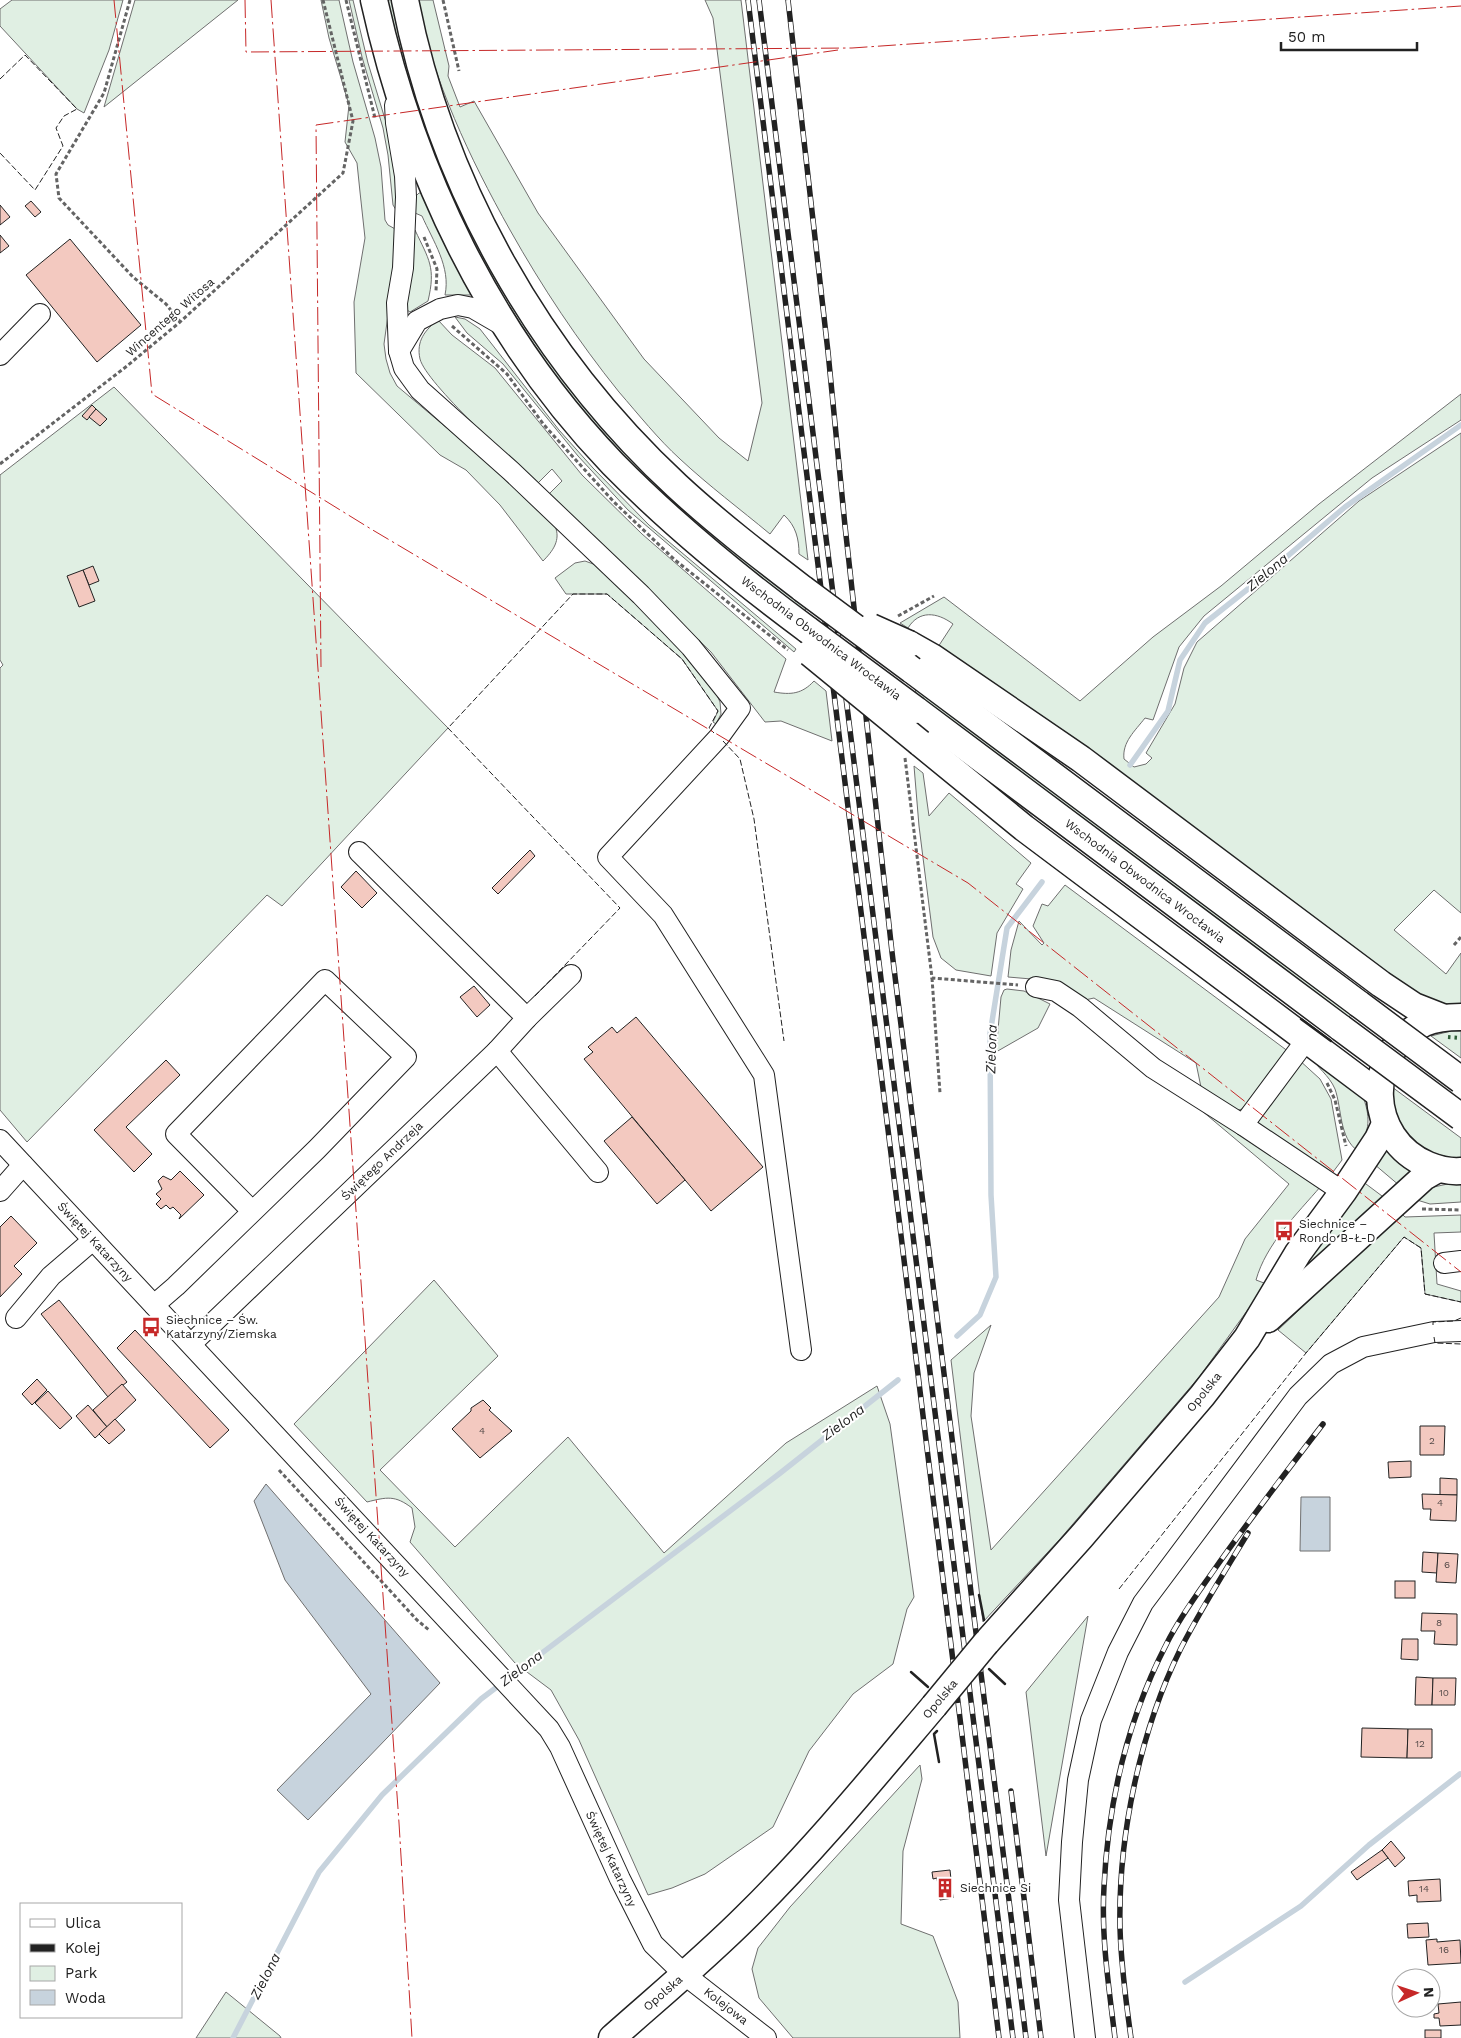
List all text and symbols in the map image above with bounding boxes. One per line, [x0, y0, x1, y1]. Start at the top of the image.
scale bar [1281, 20, 1417, 52]
text: 50 m [1288, 28, 1325, 46]
street label: Wincentego Witosa [123, 275, 217, 359]
water label: Zielona [1242, 550, 1291, 595]
street label: Wschodnia Obwodnica Wrocławia [738, 573, 904, 703]
street label: Wschodnia Obwodnica Wrocławia [1062, 816, 1228, 946]
water label: Zielona [982, 1024, 1000, 1075]
street label: Świętego Andrzeja [338, 1118, 426, 1203]
street label: Świętej Katarzyny [54, 1199, 136, 1285]
place label: Siechnice – Rondo B-Ł-D [1299, 1217, 1375, 1245]
bus stop icon: Siechnice – Rondo B-Ł-D [1273, 1220, 1295, 1242]
place label: Siechnice – Św. Katarzyny/Ziemska [166, 1313, 277, 1341]
bus stop icon: Siechnice – Św. Katarzyny/Ziemska [140, 1316, 162, 1338]
street label: Opolska [1184, 1369, 1224, 1415]
water label: Zielona [818, 1401, 868, 1444]
house number: 4 [479, 1425, 485, 1436]
house number: 2 [1429, 1435, 1435, 1446]
street label: Świętej Katarzyny [331, 1494, 413, 1580]
house number: 4 [1437, 1497, 1443, 1508]
house number: 6 [1444, 1559, 1450, 1570]
house number: 8 [1436, 1617, 1442, 1628]
water label: Zielona [496, 1647, 546, 1690]
street label: Opolska [919, 1676, 961, 1722]
house number: 10 [1439, 1687, 1449, 1698]
house number: 12 [1415, 1738, 1425, 1749]
street label: Świętej Katarzyny [583, 1809, 640, 1910]
building icon: Siechnice Si [934, 1877, 956, 1899]
place label: Siechnice Si [960, 1881, 1031, 1895]
house number: 14 [1419, 1883, 1429, 1894]
legend [20, 1903, 182, 2018]
text: Ulica [65, 1914, 102, 1932]
text: Kolej [65, 1939, 100, 1957]
house number: 16 [1439, 1944, 1449, 1955]
water label: Zielona [246, 1950, 283, 2002]
text: Park [65, 1964, 98, 1982]
north arrow [1391, 1968, 1441, 2018]
street label: Opolska [641, 1972, 686, 2014]
street label: Kolejowa [701, 1984, 751, 2028]
text: N [1421, 1987, 1437, 1998]
text: Woda [65, 1989, 106, 2007]

